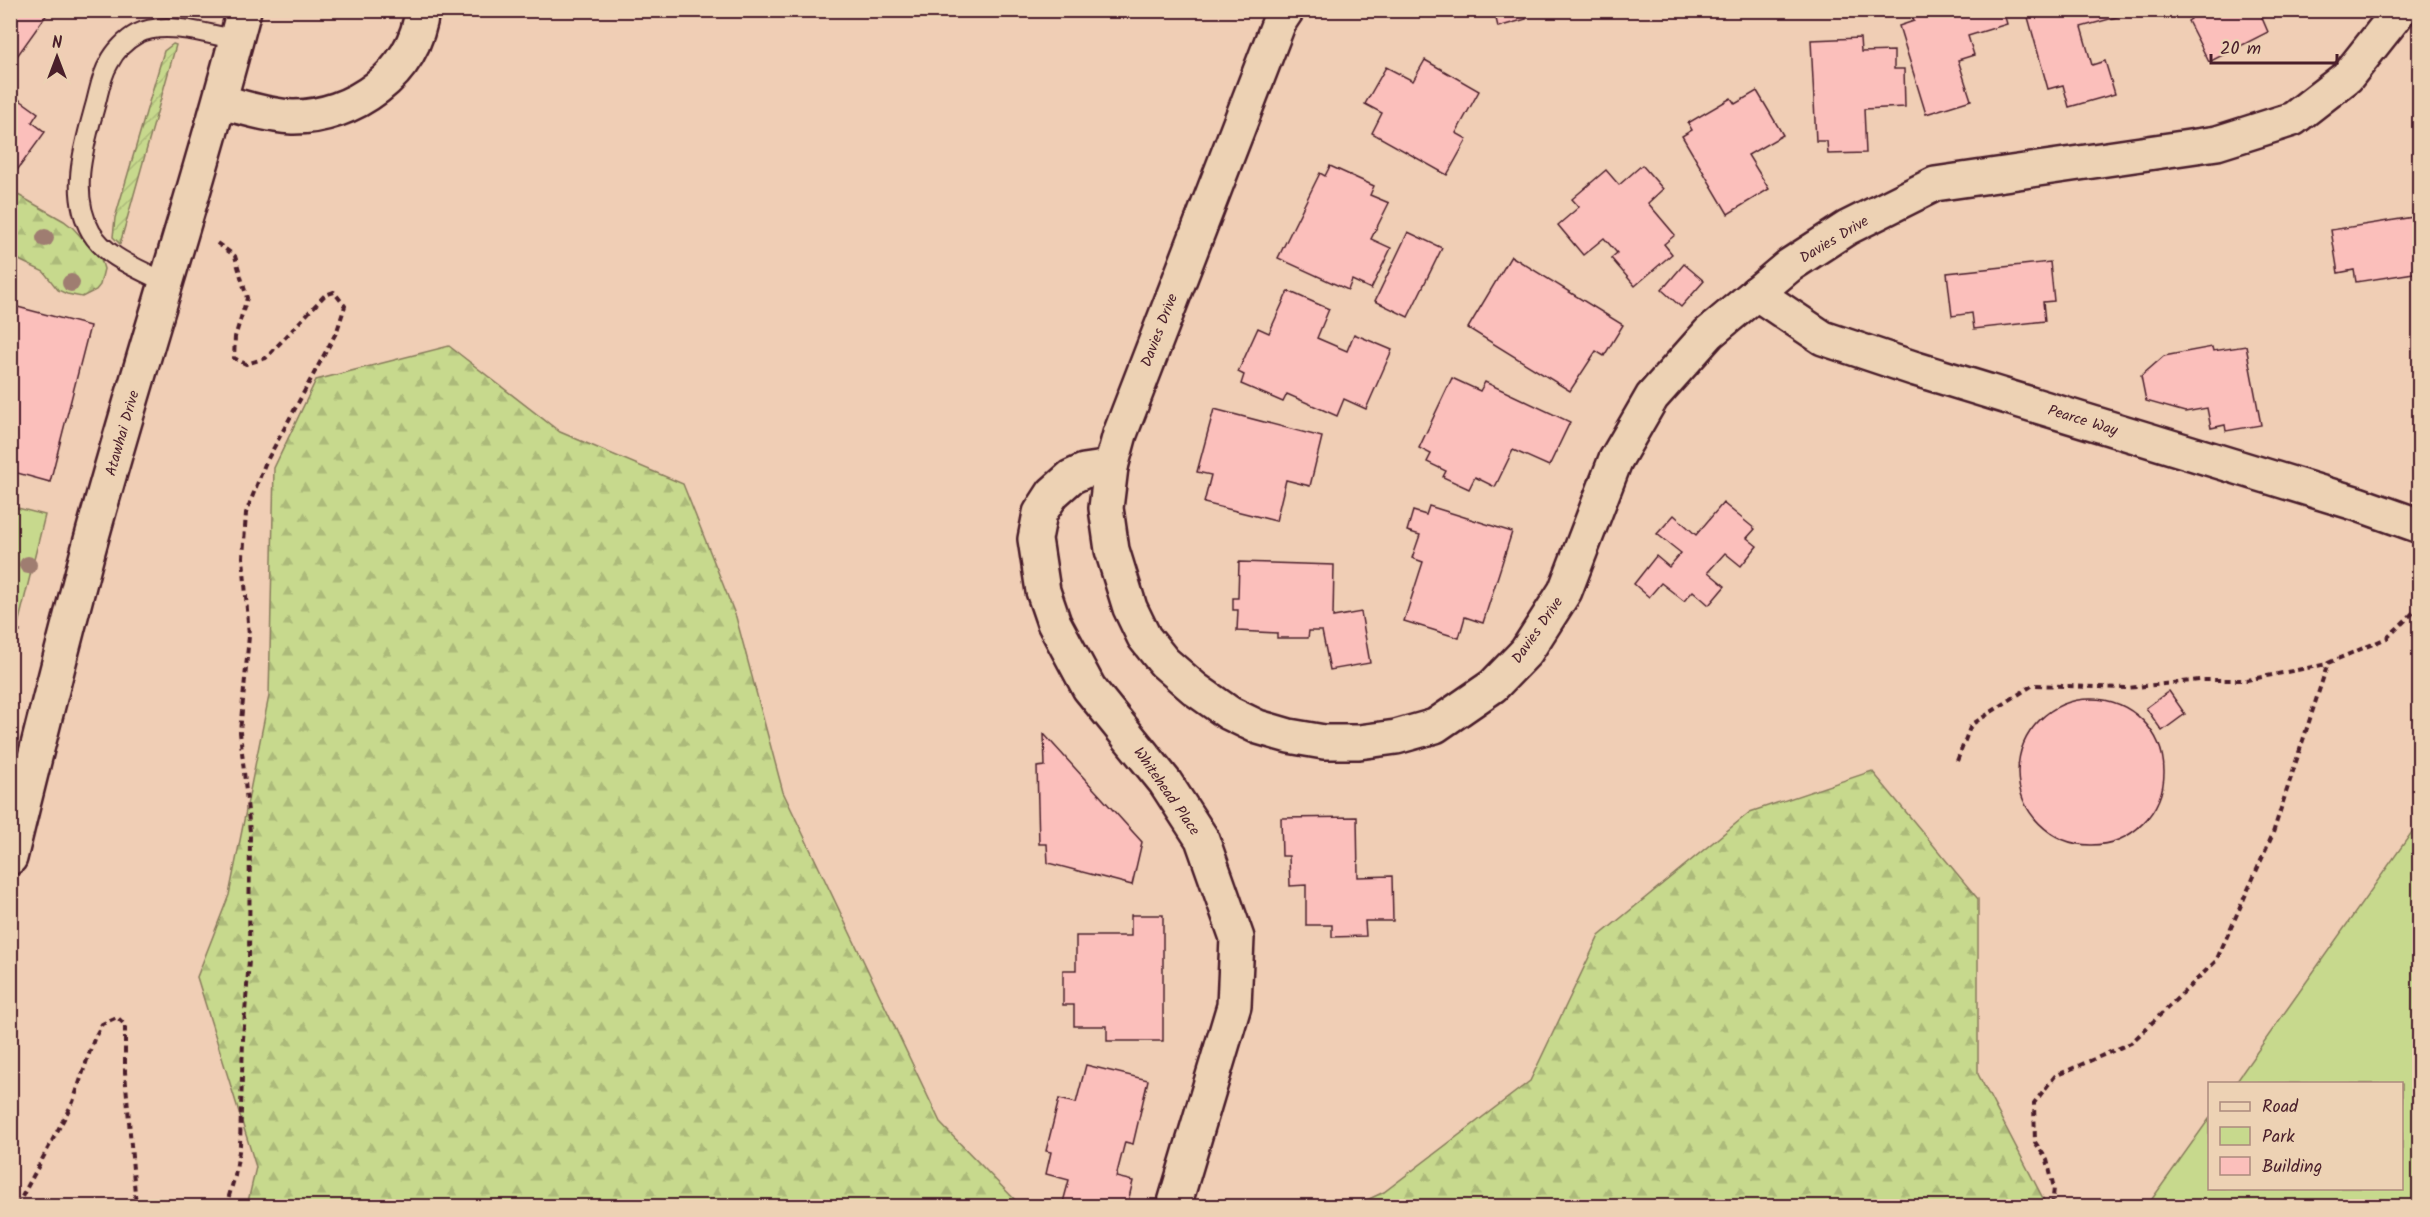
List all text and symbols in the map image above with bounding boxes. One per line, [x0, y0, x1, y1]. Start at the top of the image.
north arrow [27, 27, 87, 87]
scale bar [2211, 27, 2337, 65]
text: N [52, 31, 62, 56]
text: 20 m [2220, 35, 2261, 64]
street label: Davies Drive [1795, 210, 1874, 270]
street label: Davies Drive [1135, 290, 1185, 371]
street label: Atawhai Drive [99, 387, 147, 479]
street label: Pearce Way [2045, 399, 2122, 443]
street label: Davies Drive [1506, 592, 1570, 669]
street label: Whitehead Place [1127, 742, 1206, 841]
legend [2208, 1082, 2403, 1190]
text: Road [2262, 1093, 2299, 1122]
text: Park [2262, 1123, 2295, 1152]
text: Building [2262, 1153, 2322, 1182]

